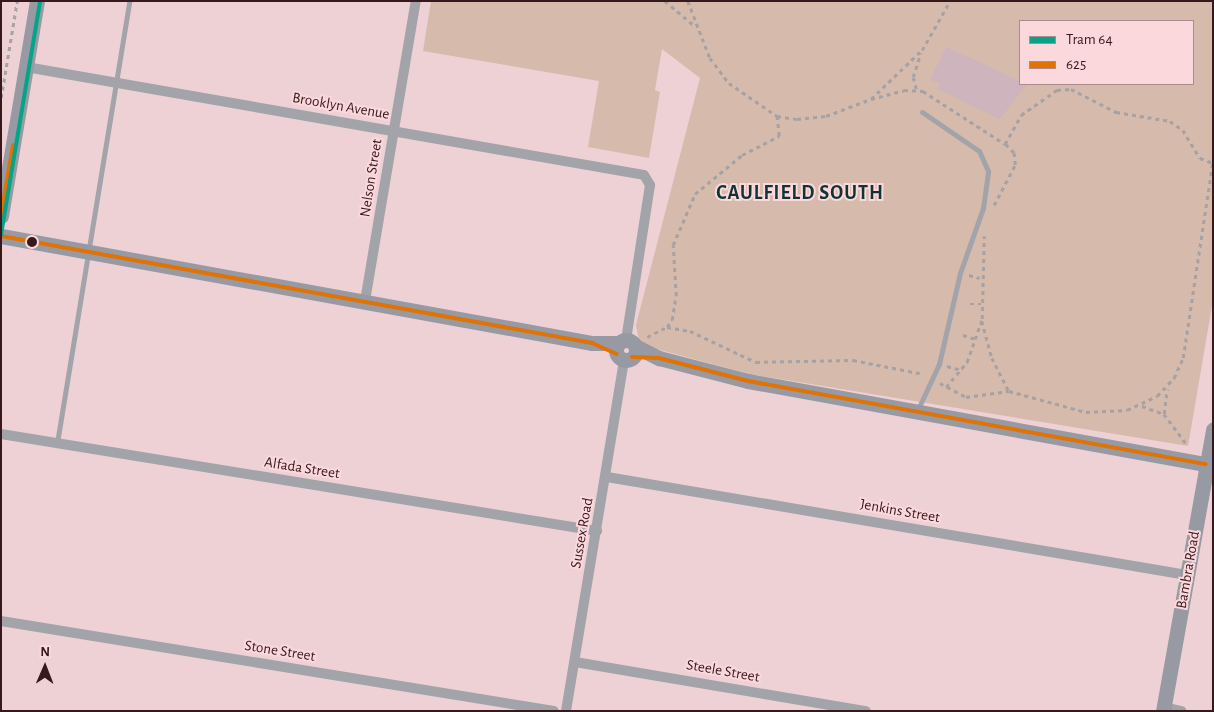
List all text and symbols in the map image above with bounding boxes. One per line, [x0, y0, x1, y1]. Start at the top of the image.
legend [1019, 20, 1194, 85]
text: Tram 64 [1066, 32, 1113, 47]
text: 625 [1066, 57, 1086, 72]
street label: Brooklyn Avenue [291, 89, 391, 123]
street label: Nelson Street [356, 138, 386, 218]
district label: CAULFIELD SOUTH [714, 181, 886, 205]
unlabelled marker [27, 237, 37, 247]
street label: Alfada Street [263, 453, 341, 483]
street label: Jenkins Street [859, 495, 941, 527]
street label: Sussex Road [567, 496, 597, 570]
street label: Bambra Road [1172, 530, 1204, 610]
street label: Stone Street [243, 637, 317, 665]
north arrow [20, 642, 70, 692]
text: N [40, 645, 50, 659]
street label: Steele Street [685, 656, 761, 686]

